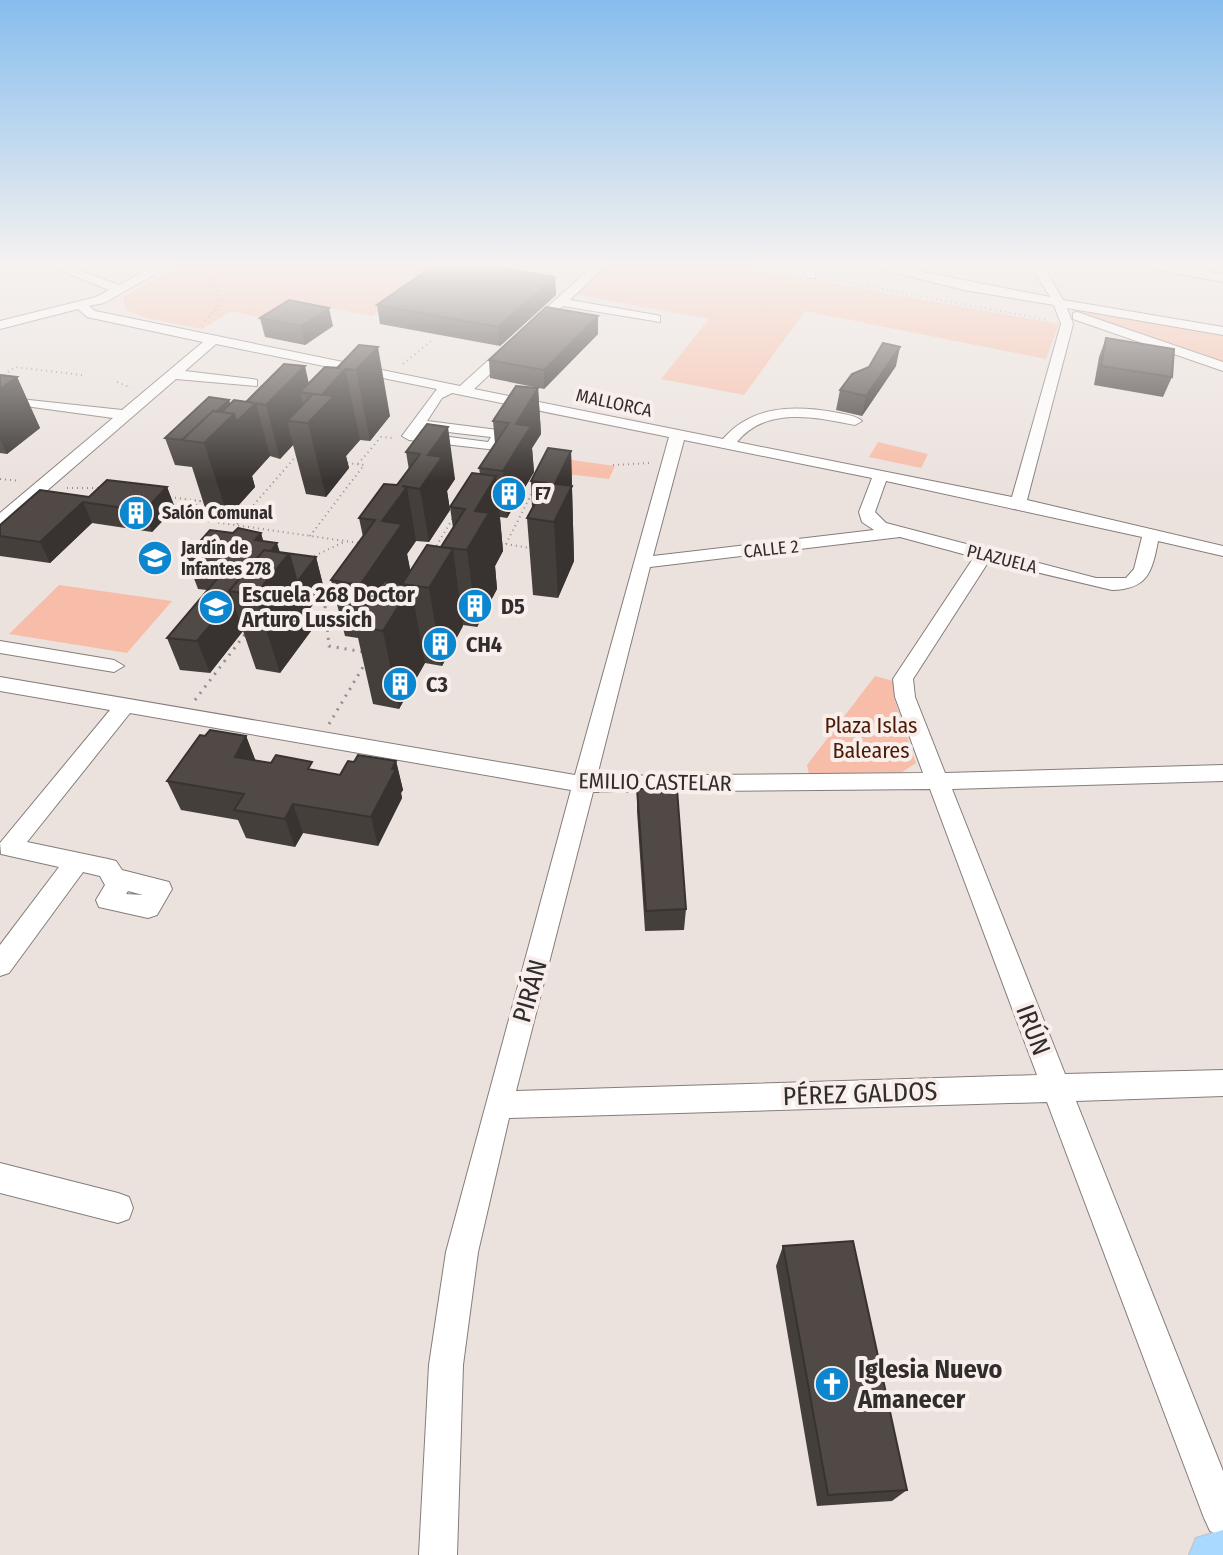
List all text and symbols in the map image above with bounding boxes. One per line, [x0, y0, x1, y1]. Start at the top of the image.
street label: MALLORCA [574, 384, 654, 422]
building icon: F7 [490, 475, 528, 513]
place label: F7 [535, 483, 551, 505]
building icon: Salón Comunal [117, 494, 155, 532]
place label: Salón Comunal [162, 502, 273, 524]
street label: CALLE 2 [742, 535, 800, 563]
place label: Jardín de Infantes 278 [180, 537, 272, 580]
school or university icon: Jardín de Infantes 278 [136, 539, 174, 577]
street label: PLAZUELA [965, 540, 1040, 578]
place label: Escuela 268 Doctor Arturo Lussich [241, 581, 416, 633]
building icon: D5 [456, 587, 494, 625]
school or university icon: Escuela 268 Doctor Arturo Lussich [197, 588, 235, 626]
place label: D5 [501, 593, 525, 620]
building icon: CH4 [421, 625, 459, 663]
place label: CH4 [466, 631, 502, 658]
building icon: C3 [381, 665, 419, 703]
place label: C3 [426, 671, 448, 698]
park label: Plaza Islas Baleares [824, 712, 918, 764]
street label: EMILIO CASTELAR [578, 767, 732, 797]
street label: PIRÁN [506, 956, 554, 1026]
street label: IRÚN [1009, 1000, 1057, 1060]
street label: PÉREZ GALDOS [782, 1076, 938, 1112]
place label: Iglesia Nuevo Amanecer [857, 1354, 1003, 1415]
church icon: Iglesia Nuevo Amanecer [813, 1365, 851, 1403]

